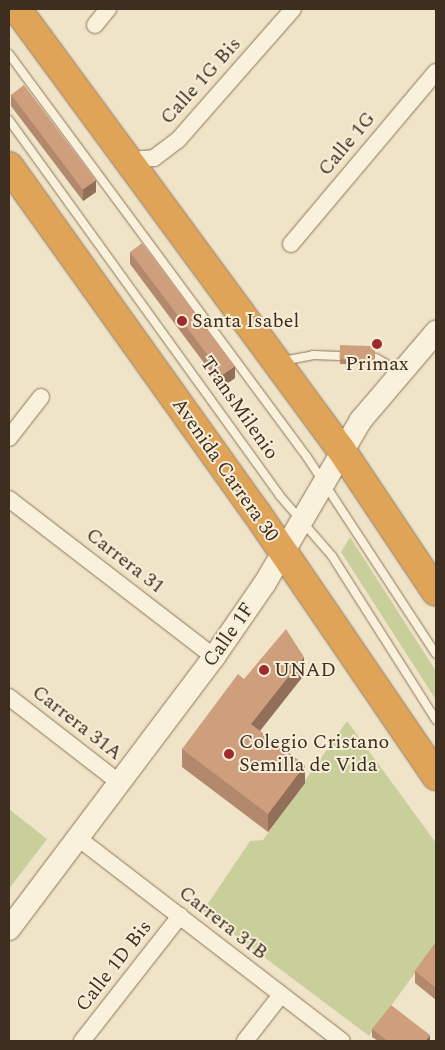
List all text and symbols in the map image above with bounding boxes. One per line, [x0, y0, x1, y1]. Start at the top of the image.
street label: Calle 1G Bis [156, 32, 246, 130]
street label: Calle 1G [313, 107, 381, 181]
place label: Santa Isabel [192, 309, 299, 333]
marker: Santa Isabel [176, 315, 188, 327]
marker: Primax [371, 338, 383, 350]
street label: TransMilenio [195, 352, 283, 464]
place label: Primax [345, 352, 409, 376]
street label: Avenida Carrera 30 [166, 393, 284, 547]
street label: Carrera 31 [81, 523, 169, 599]
street label: Calle 1F [198, 598, 260, 672]
place label: UNAD [274, 658, 336, 682]
marker: UNAD [258, 664, 270, 676]
street label: Carrera 31A [27, 680, 127, 766]
place label: Colegio Cristano Semilla de Vida [239, 730, 389, 777]
marker: Colegio Cristano Semilla de Vida [223, 748, 235, 760]
street label: Carrera 31B [174, 881, 272, 965]
street label: Calle 1D Bis [71, 916, 157, 1016]

